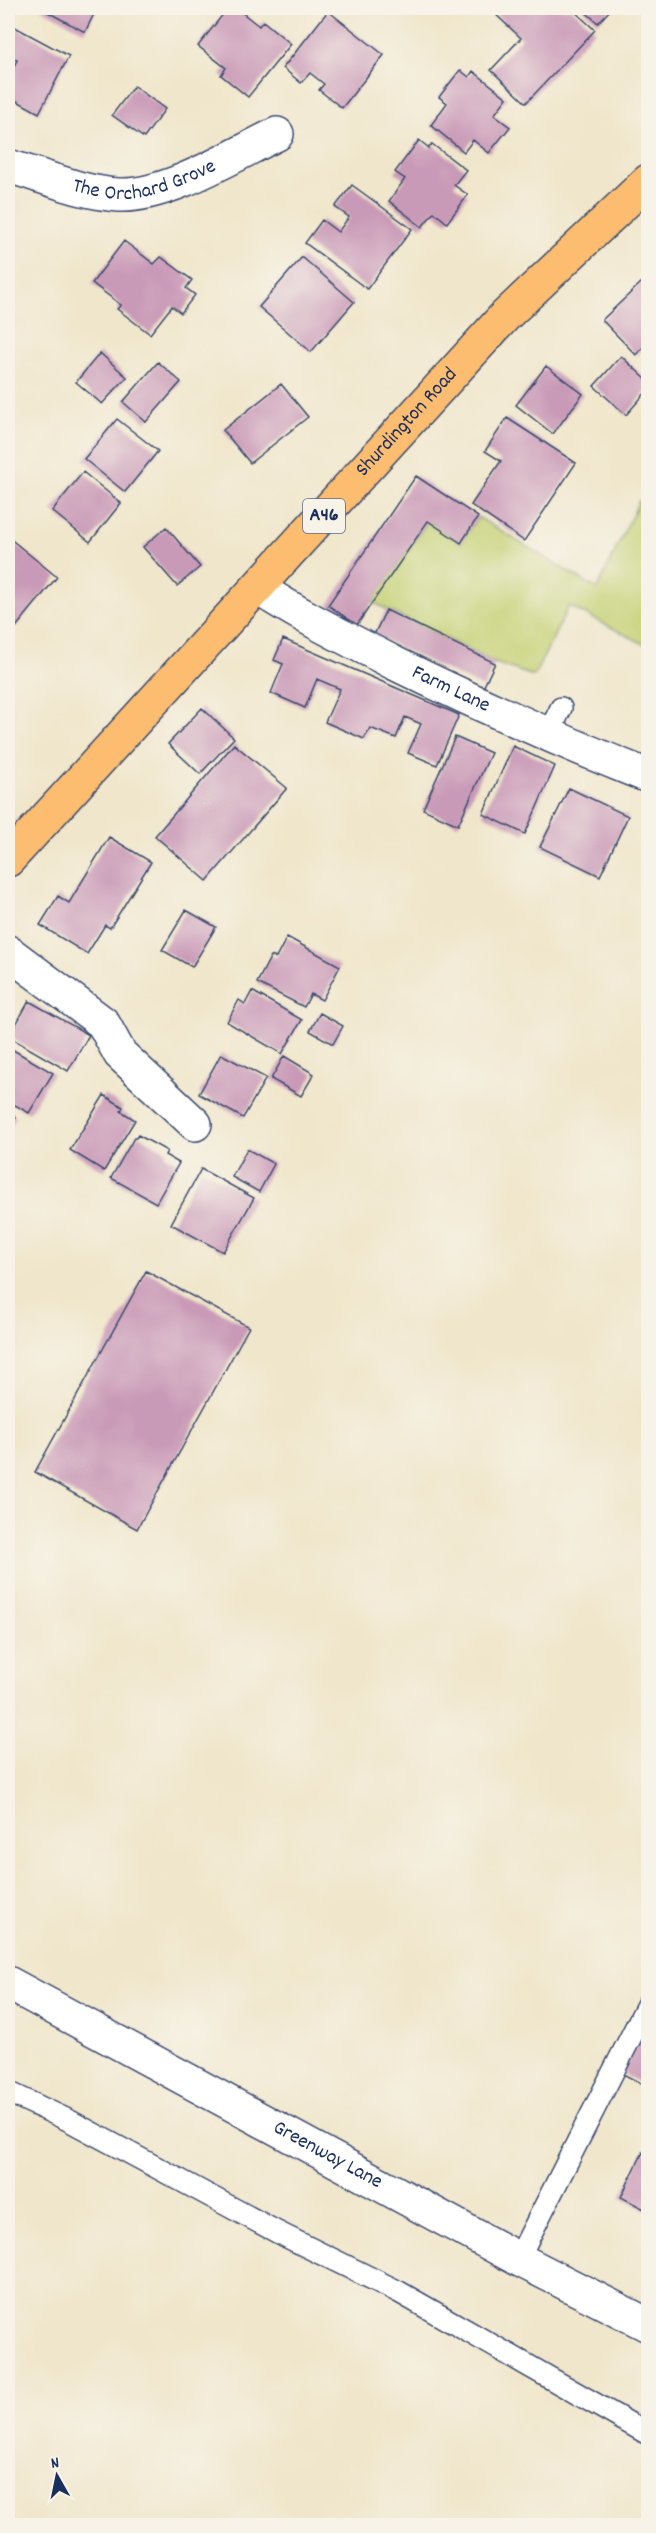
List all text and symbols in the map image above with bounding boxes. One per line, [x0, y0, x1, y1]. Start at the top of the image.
street label: The Orchard Grove [69, 152, 221, 210]
street label: Shurdington Road [349, 361, 465, 484]
road number: A46 [303, 499, 345, 533]
street label: Farm Lane [406, 659, 495, 721]
street label: Greenway Lane [267, 2114, 387, 2198]
north arrow [27, 2446, 87, 2506]
text: N [49, 2452, 61, 2476]

